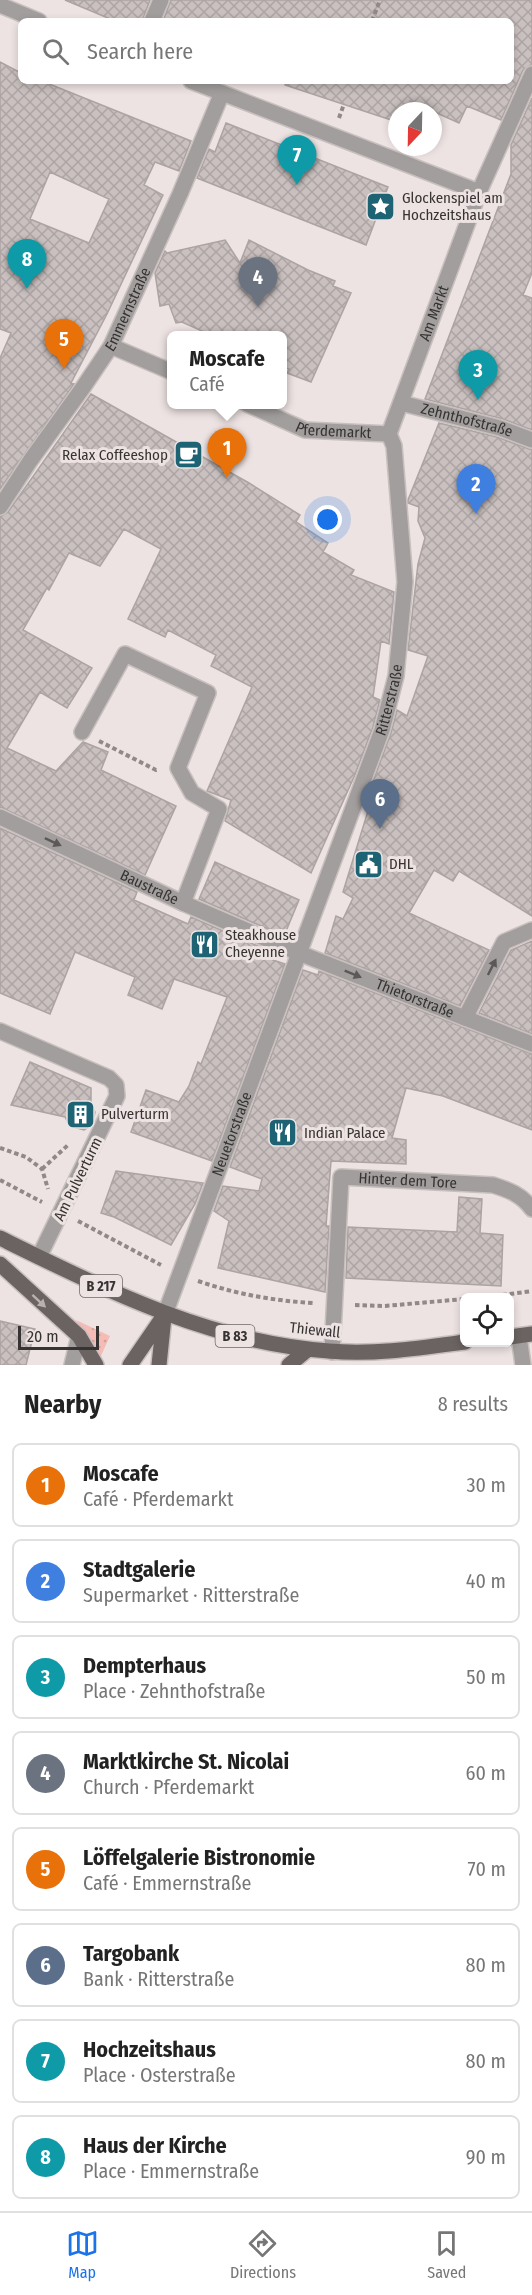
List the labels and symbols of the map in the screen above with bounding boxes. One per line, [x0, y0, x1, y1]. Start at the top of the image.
north arrow [388, 102, 442, 156]
pin: 7 [278, 136, 316, 185]
place label: Glockenspiel am Hochzeitshaus [402, 189, 503, 224]
place icon: Glockenspiel am Hochzeitshaus [365, 191, 397, 223]
pin: 8 [8, 240, 46, 289]
pin: 4 [238, 258, 278, 307]
street label: Emmernstraße [101, 265, 154, 355]
street label: Am Markt [415, 283, 453, 343]
pin: 5 [44, 320, 84, 369]
pin: 3 [458, 350, 498, 400]
street label: Zehnthofstraße [419, 399, 515, 441]
street label: Pferdemarkt [293, 418, 372, 442]
pin: 1 [208, 428, 246, 478]
cafe icon: Relax Coffeeshop [173, 439, 205, 471]
place label: Relax Coffeeshop [62, 446, 168, 464]
pin: 2 [456, 464, 496, 514]
your location [313, 505, 342, 534]
street label: Ritterstraße [372, 664, 406, 738]
pin: 6 [360, 780, 400, 829]
one-way arrow [44, 838, 62, 848]
public building icon: DHL [352, 848, 384, 880]
place label: DHL [389, 855, 414, 873]
street label: Baustraße [117, 866, 181, 909]
place label: Steakhouse Cheyenne [225, 926, 296, 961]
restaurant icon: Steakhouse Cheyenne [188, 928, 220, 960]
one-way arrow [487, 958, 496, 975]
one-way arrow [345, 969, 363, 979]
street label: Thietorstraße [373, 975, 457, 1022]
street label: Neuetorstraße [208, 1089, 256, 1179]
building icon: Pulverturm [64, 1098, 96, 1130]
place label: Pulverturm [101, 1105, 169, 1123]
restaurant icon: Indian Palace [267, 1117, 299, 1149]
place label: Indian Palace [304, 1124, 385, 1142]
street label: Am Pulverturm [50, 1134, 106, 1224]
street label: Hinter dem Tore [358, 1169, 457, 1192]
road number: B 217 [80, 1275, 122, 1297]
one-way arrow [32, 1293, 46, 1307]
street label: Thiewall [289, 1318, 341, 1342]
scale bar [18, 1323, 99, 1350]
road number: B 83 [216, 1325, 254, 1347]

